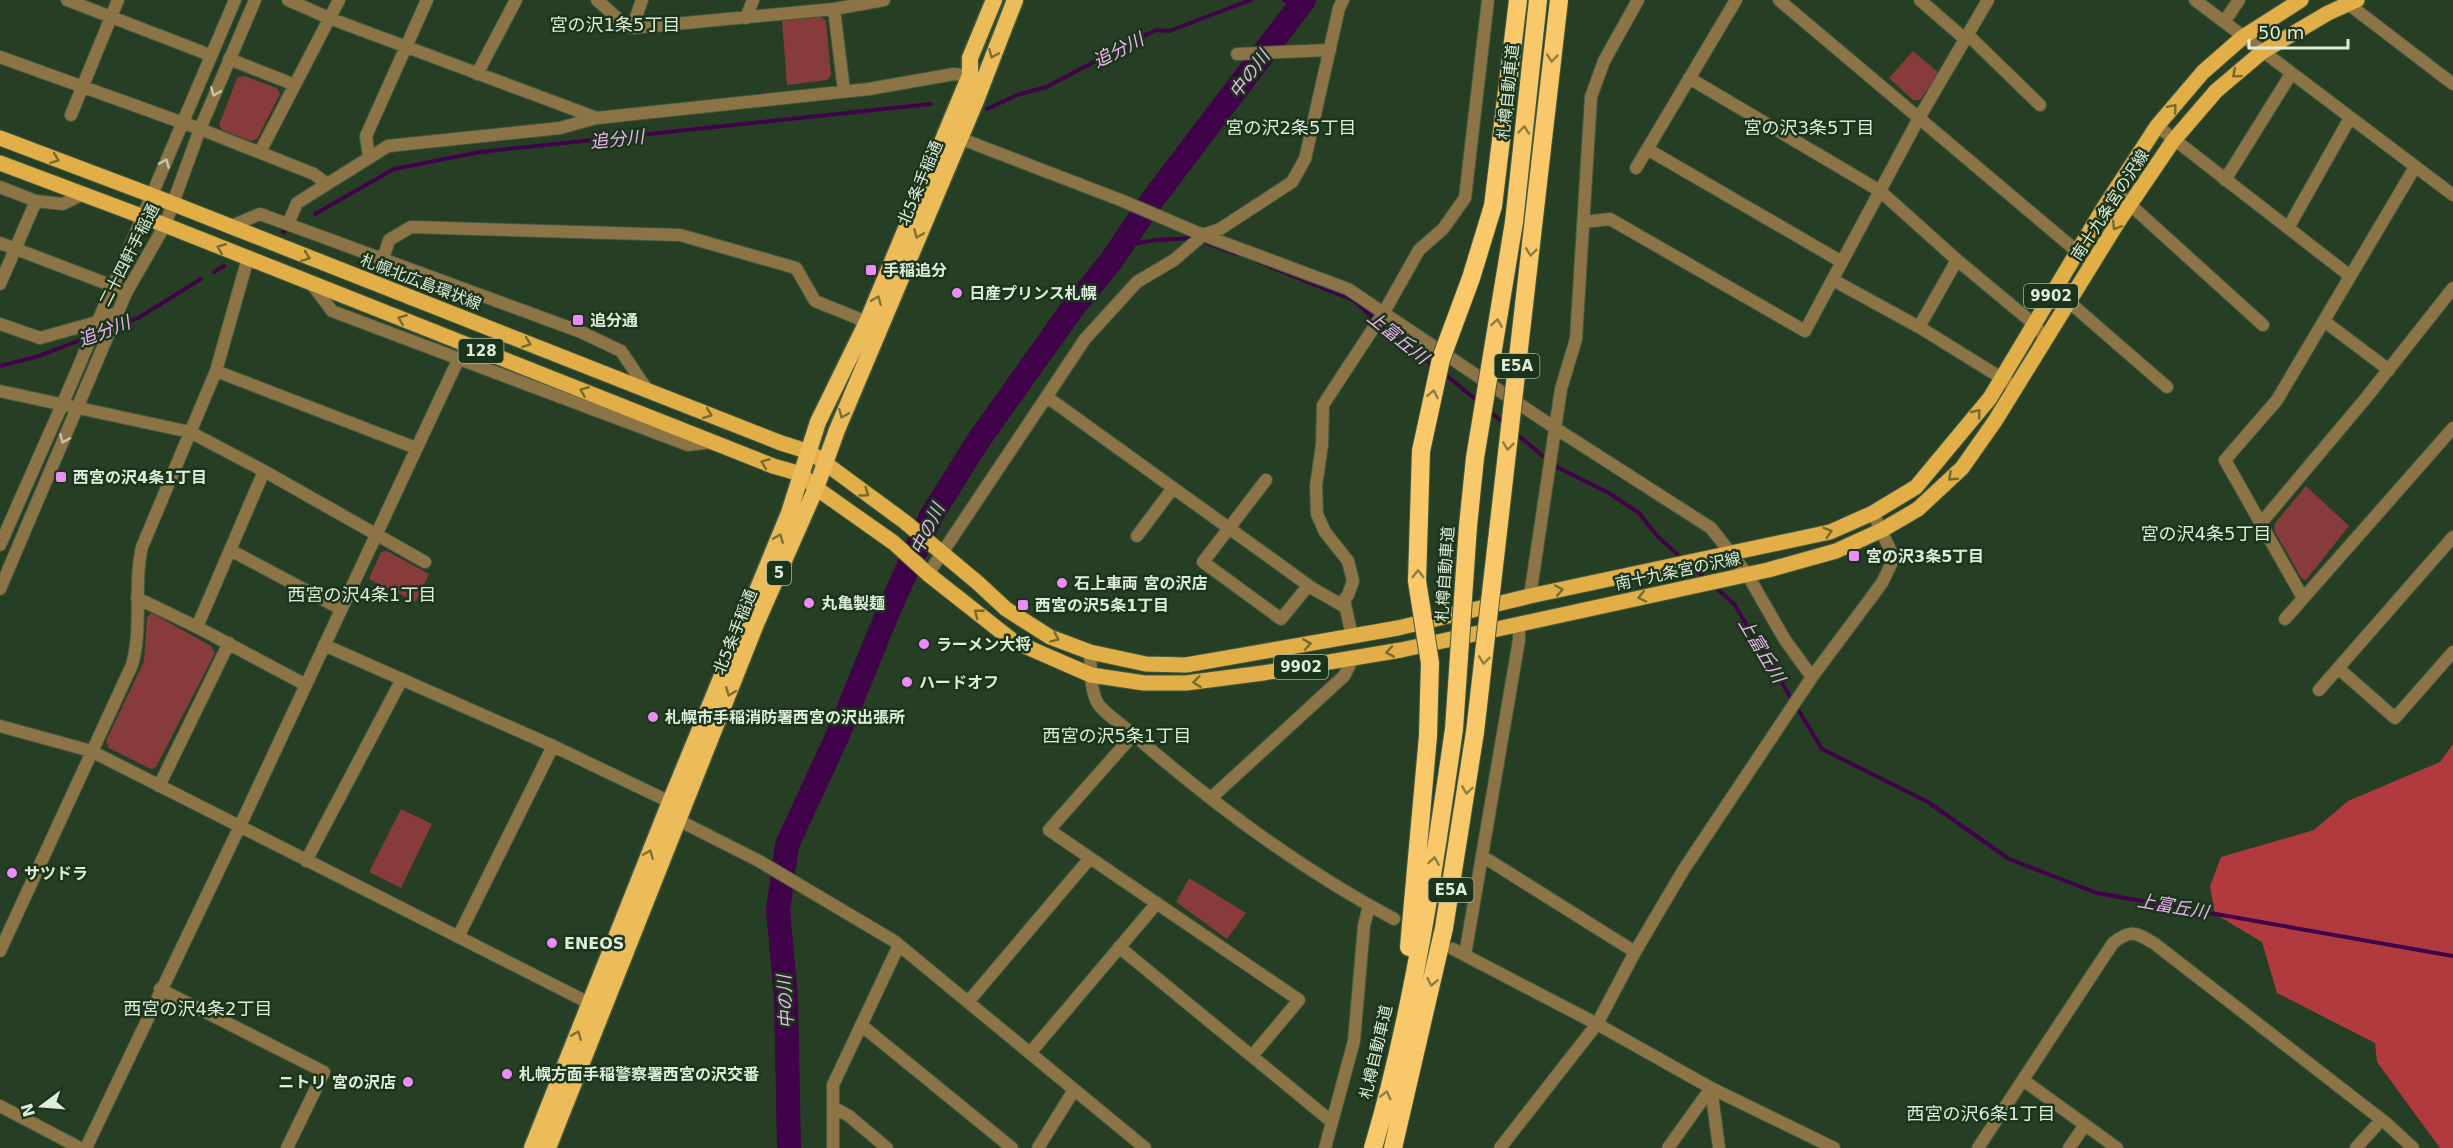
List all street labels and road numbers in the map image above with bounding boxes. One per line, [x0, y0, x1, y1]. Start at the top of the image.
street label: 札樽自動車道 [1494, 43, 1522, 141]
street label: 北5条手稲通 [894, 138, 946, 228]
street label: 南十九条宮の沢線 [2067, 146, 2153, 264]
street label: 二十四軒手稲通 [95, 201, 163, 309]
street label: 札幌北広島環状線 [358, 250, 484, 314]
road number: 9902 [2024, 284, 2078, 308]
road number: 128 [458, 339, 504, 363]
road number: E5A [1494, 354, 1540, 378]
street label: 札樽自動車道 [1432, 525, 1458, 623]
street label: 南十九条宮の沢線 [1613, 548, 1743, 594]
road number: 5 [767, 561, 791, 585]
street label: 北5条手稲通 [709, 587, 761, 677]
road number: 9902 [1274, 655, 1328, 679]
road number: E5A [1428, 878, 1474, 902]
street label: 札樽自動車道 [1356, 1003, 1396, 1101]

